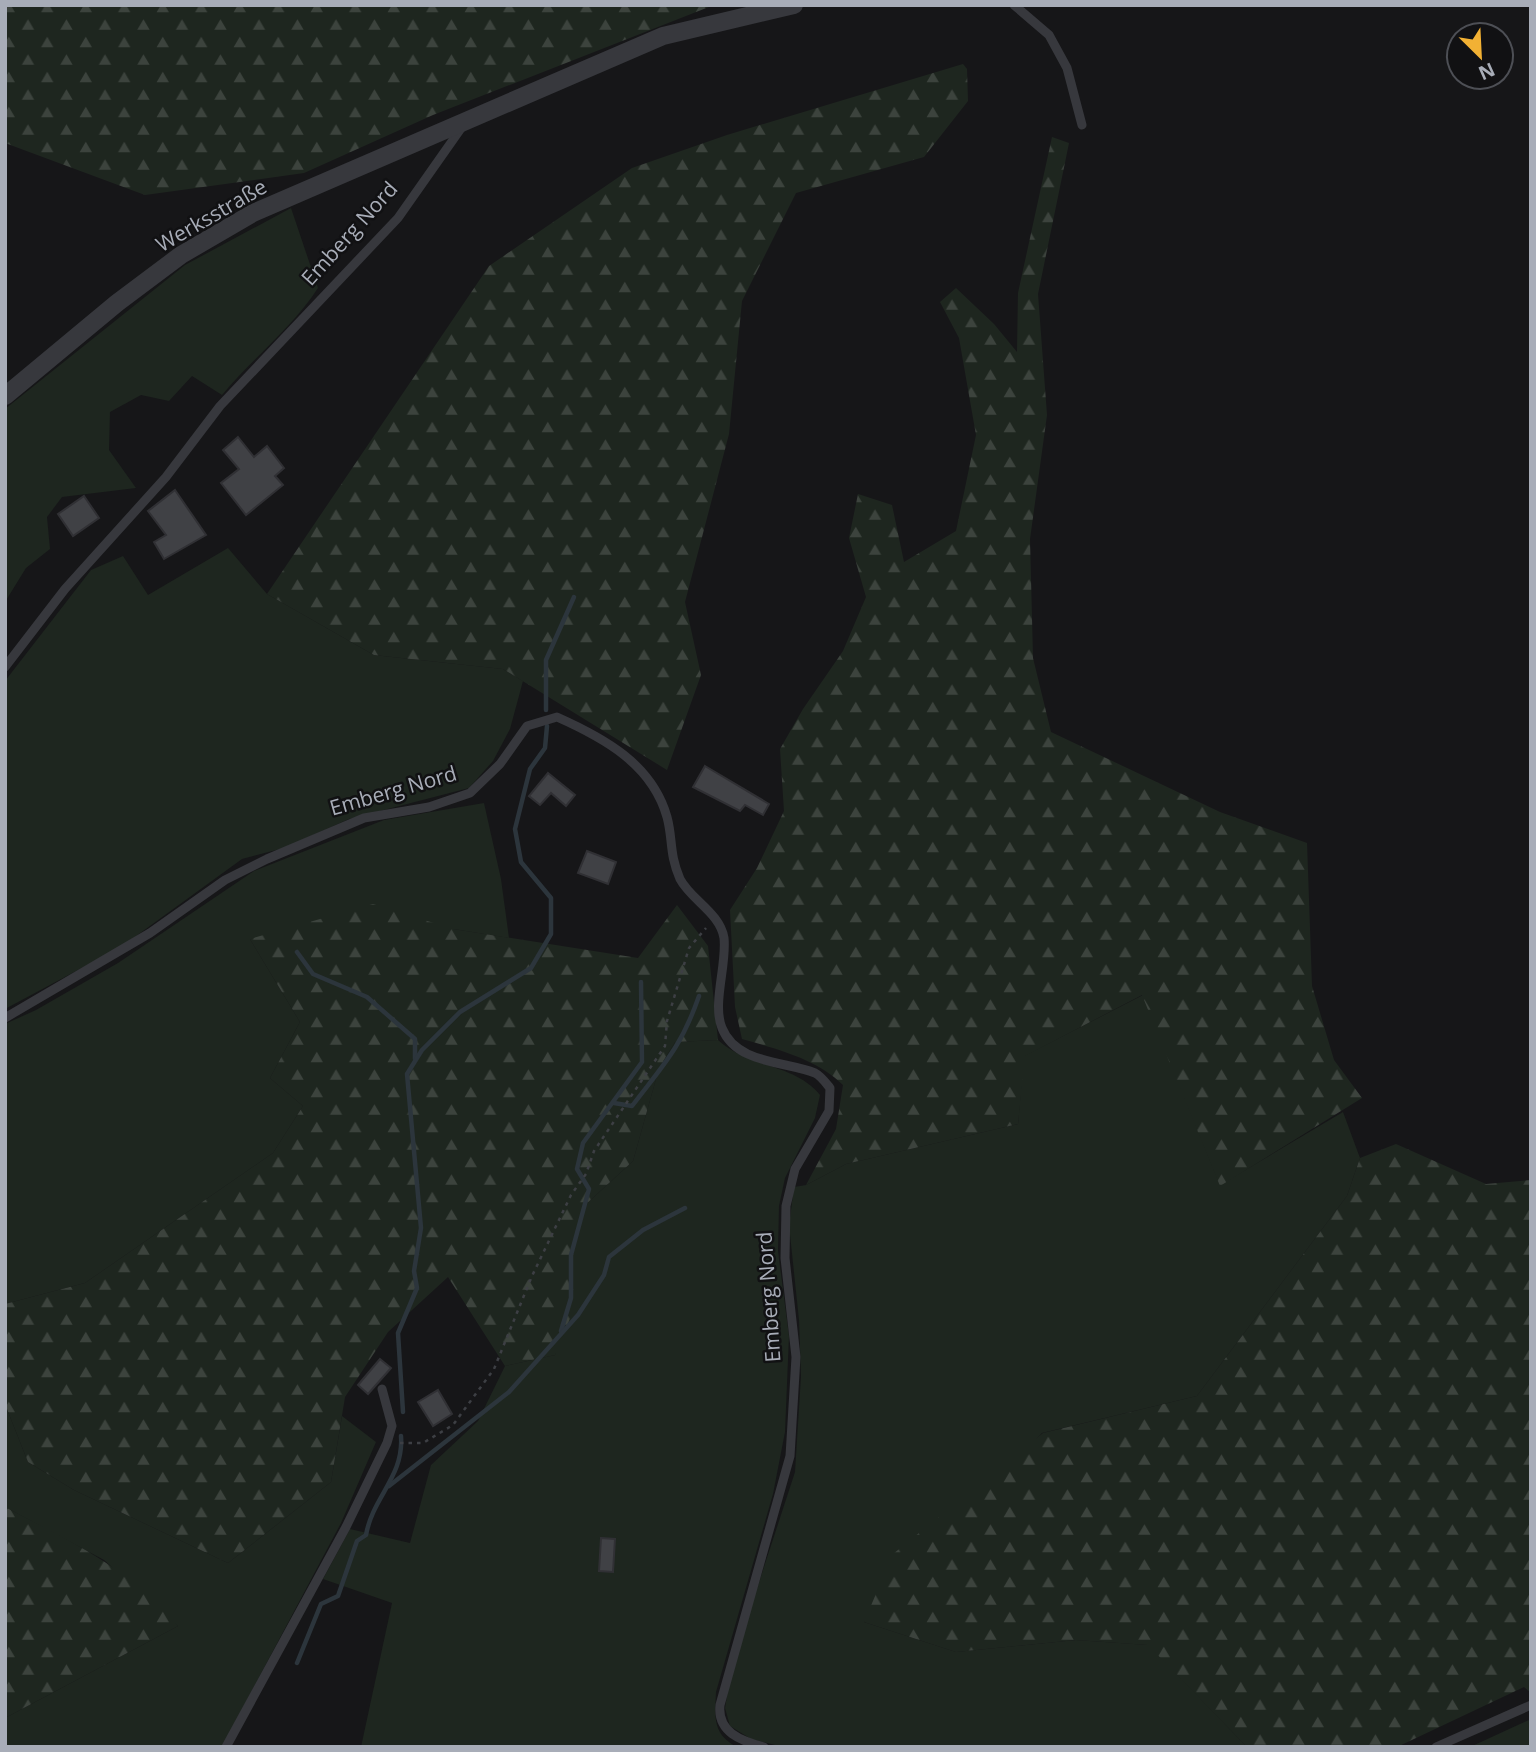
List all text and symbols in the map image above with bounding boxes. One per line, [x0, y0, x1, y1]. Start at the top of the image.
north arrow [1445, 21, 1515, 91]
text: N [1475, 57, 1499, 87]
street label: Werksstraße [151, 172, 271, 258]
street label: Emberg Nord [295, 175, 403, 291]
street label: Emberg Nord [326, 758, 460, 822]
street label: Emberg Nord [749, 1231, 787, 1363]

